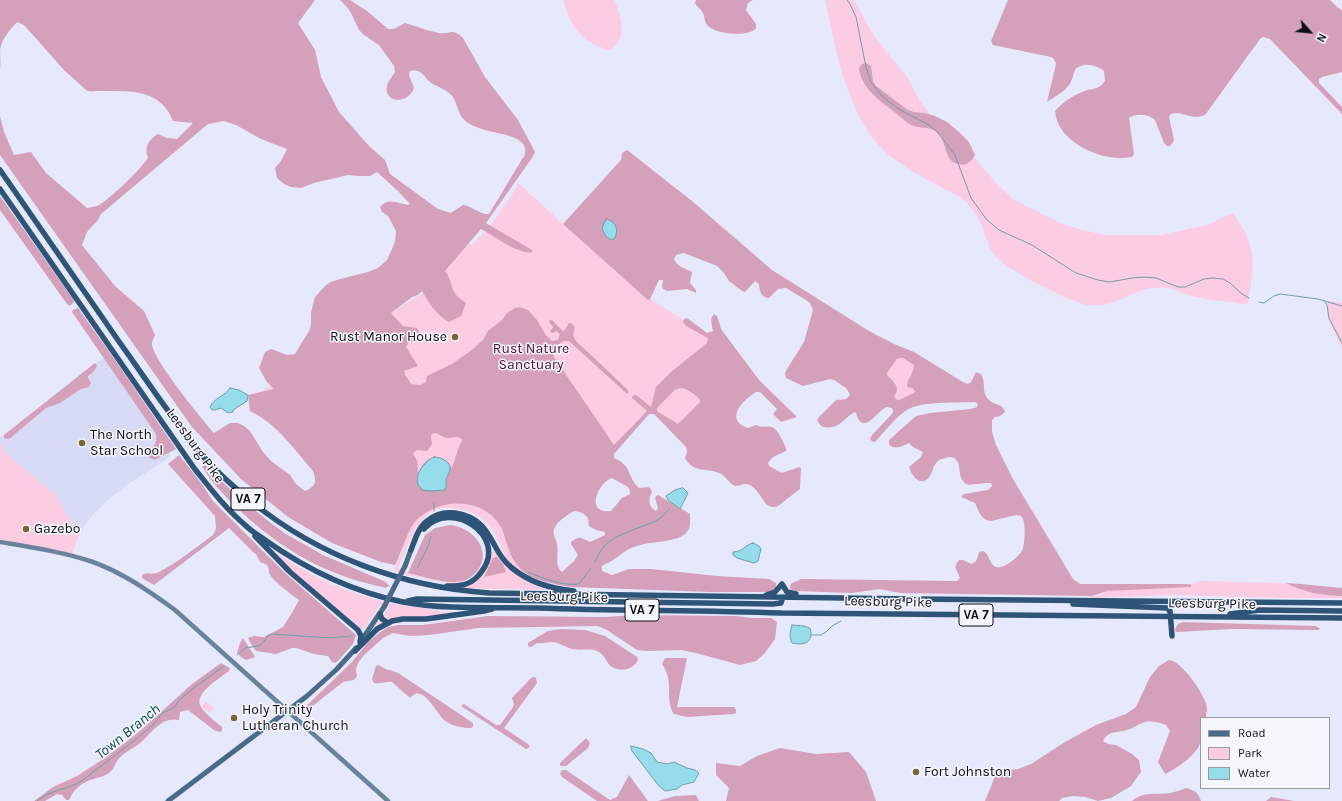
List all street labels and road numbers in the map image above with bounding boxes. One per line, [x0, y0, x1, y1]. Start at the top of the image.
street label: Leesburg Pike [162, 405, 228, 487]
road number: VA 7 [231, 488, 265, 510]
street label: Leesburg Pike [520, 588, 608, 606]
street label: Leesburg Pike [844, 593, 932, 611]
street label: Leesburg Pike [1168, 595, 1256, 613]
road number: VA 7 [625, 599, 659, 621]
road number: VA 7 [959, 604, 993, 626]

